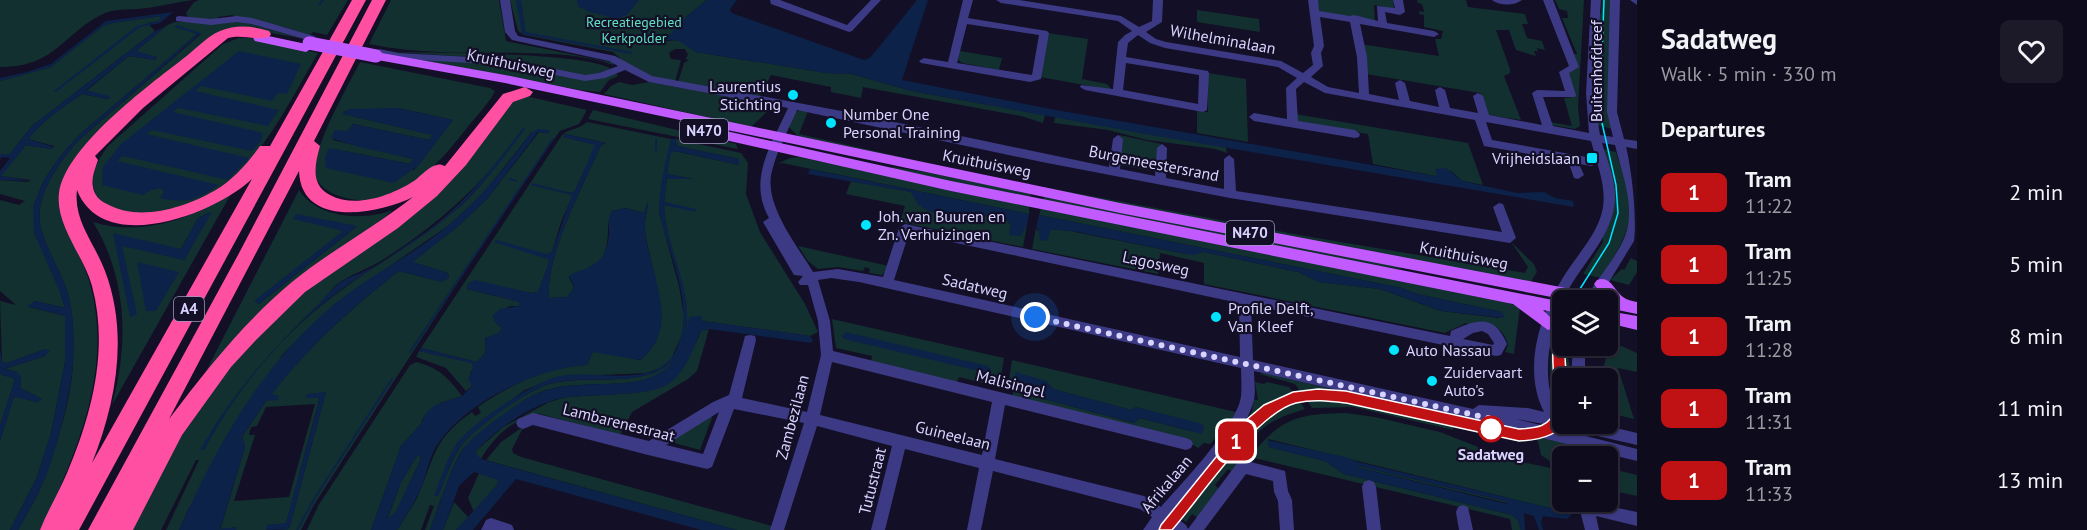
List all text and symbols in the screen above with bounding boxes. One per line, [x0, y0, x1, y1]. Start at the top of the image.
park label: Recreatiegebied Kerkpolder [586, 13, 682, 47]
street label: Buitenhofdreef [1586, 19, 1606, 122]
street label: Wilhelminalaan [1169, 20, 1277, 58]
text: Sadatweg [1661, 20, 1777, 57]
button: heart [2000, 20, 2063, 83]
street label: Kruithuisweg [465, 44, 557, 82]
text: Walk · 5 min · 330 m [1661, 61, 1837, 87]
place label: Laurentius Stichting [709, 76, 781, 114]
marker: Laurentius Stichting [786, 88, 800, 102]
place label: Number One Personal Training [843, 104, 961, 142]
text: Departures [1661, 115, 1765, 143]
marker: Number One Personal Training [824, 116, 838, 130]
road number: N470 [680, 119, 728, 143]
street label: Burgemeestersrand [1087, 141, 1221, 185]
street label: Kruithuisweg [941, 145, 1033, 181]
place label: Vrijheidslaan [1491, 148, 1580, 168]
marker: Vrijheidslaan [1585, 151, 1599, 165]
text: Tram [1745, 165, 1792, 193]
text: 2 min [2009, 178, 2063, 206]
text: 1 [1688, 179, 1700, 206]
text: 11:22 [1745, 193, 1793, 219]
place label: Joh. van Buuren en Zn. Verhuizingen [877, 206, 1005, 244]
marker: Joh. van Buuren en Zn. Verhuizingen [859, 218, 873, 232]
road number: N470 [1226, 221, 1274, 245]
street label: Kruithuisweg [1418, 237, 1510, 273]
text: Tram [1745, 237, 1792, 265]
street label: Lagosweg [1121, 246, 1191, 280]
text: 5 min [2009, 250, 2063, 278]
text: 1 [1688, 251, 1700, 278]
text: 11:25 [1745, 265, 1793, 291]
street label: Sadatweg [940, 269, 1010, 303]
map controls [1552, 290, 1618, 512]
button: layers [1552, 290, 1618, 356]
road number: A4 [174, 297, 204, 321]
place label: Profile Delft, Van Kleef [1227, 298, 1314, 336]
your location [1020, 302, 1050, 332]
text: Tram [1745, 309, 1792, 337]
marker: Profile Delft, Van Kleef [1209, 310, 1223, 324]
text: 8 min [2009, 322, 2063, 350]
text: 1 [1688, 323, 1700, 350]
text: 11:28 [1745, 337, 1793, 363]
place label: Auto Nassau [1406, 340, 1491, 360]
marker: Auto Nassau [1387, 343, 1401, 357]
place label: Zuidervaart Auto's [1444, 362, 1523, 400]
street label: Malisingel [974, 365, 1048, 401]
button: + [1552, 368, 1618, 434]
street label: Zambezilaan [771, 373, 813, 461]
marker: Zuidervaart Auto's [1425, 374, 1439, 388]
text: Tram [1745, 381, 1792, 409]
text: 11 min [1997, 394, 2063, 422]
text: 1 [1688, 395, 1700, 422]
street label: Lambarenestraat [561, 398, 678, 446]
text: 11:31 [1745, 409, 1793, 435]
street label: Guineelaan [913, 416, 993, 454]
marker: Sadatweg [1478, 416, 1504, 442]
line badge: 1 [1216, 422, 1256, 460]
text: 1 [1230, 428, 1242, 455]
place label: Sadatweg [1458, 444, 1524, 464]
street label: Tutustraat [854, 445, 890, 517]
button: − [1552, 446, 1618, 512]
street label: Afrikalaan [1136, 451, 1196, 517]
text: Tram [1745, 453, 1792, 481]
text: 13 min [1997, 466, 2063, 494]
text: 1 [1688, 467, 1700, 494]
text: 11:33 [1745, 481, 1793, 507]

